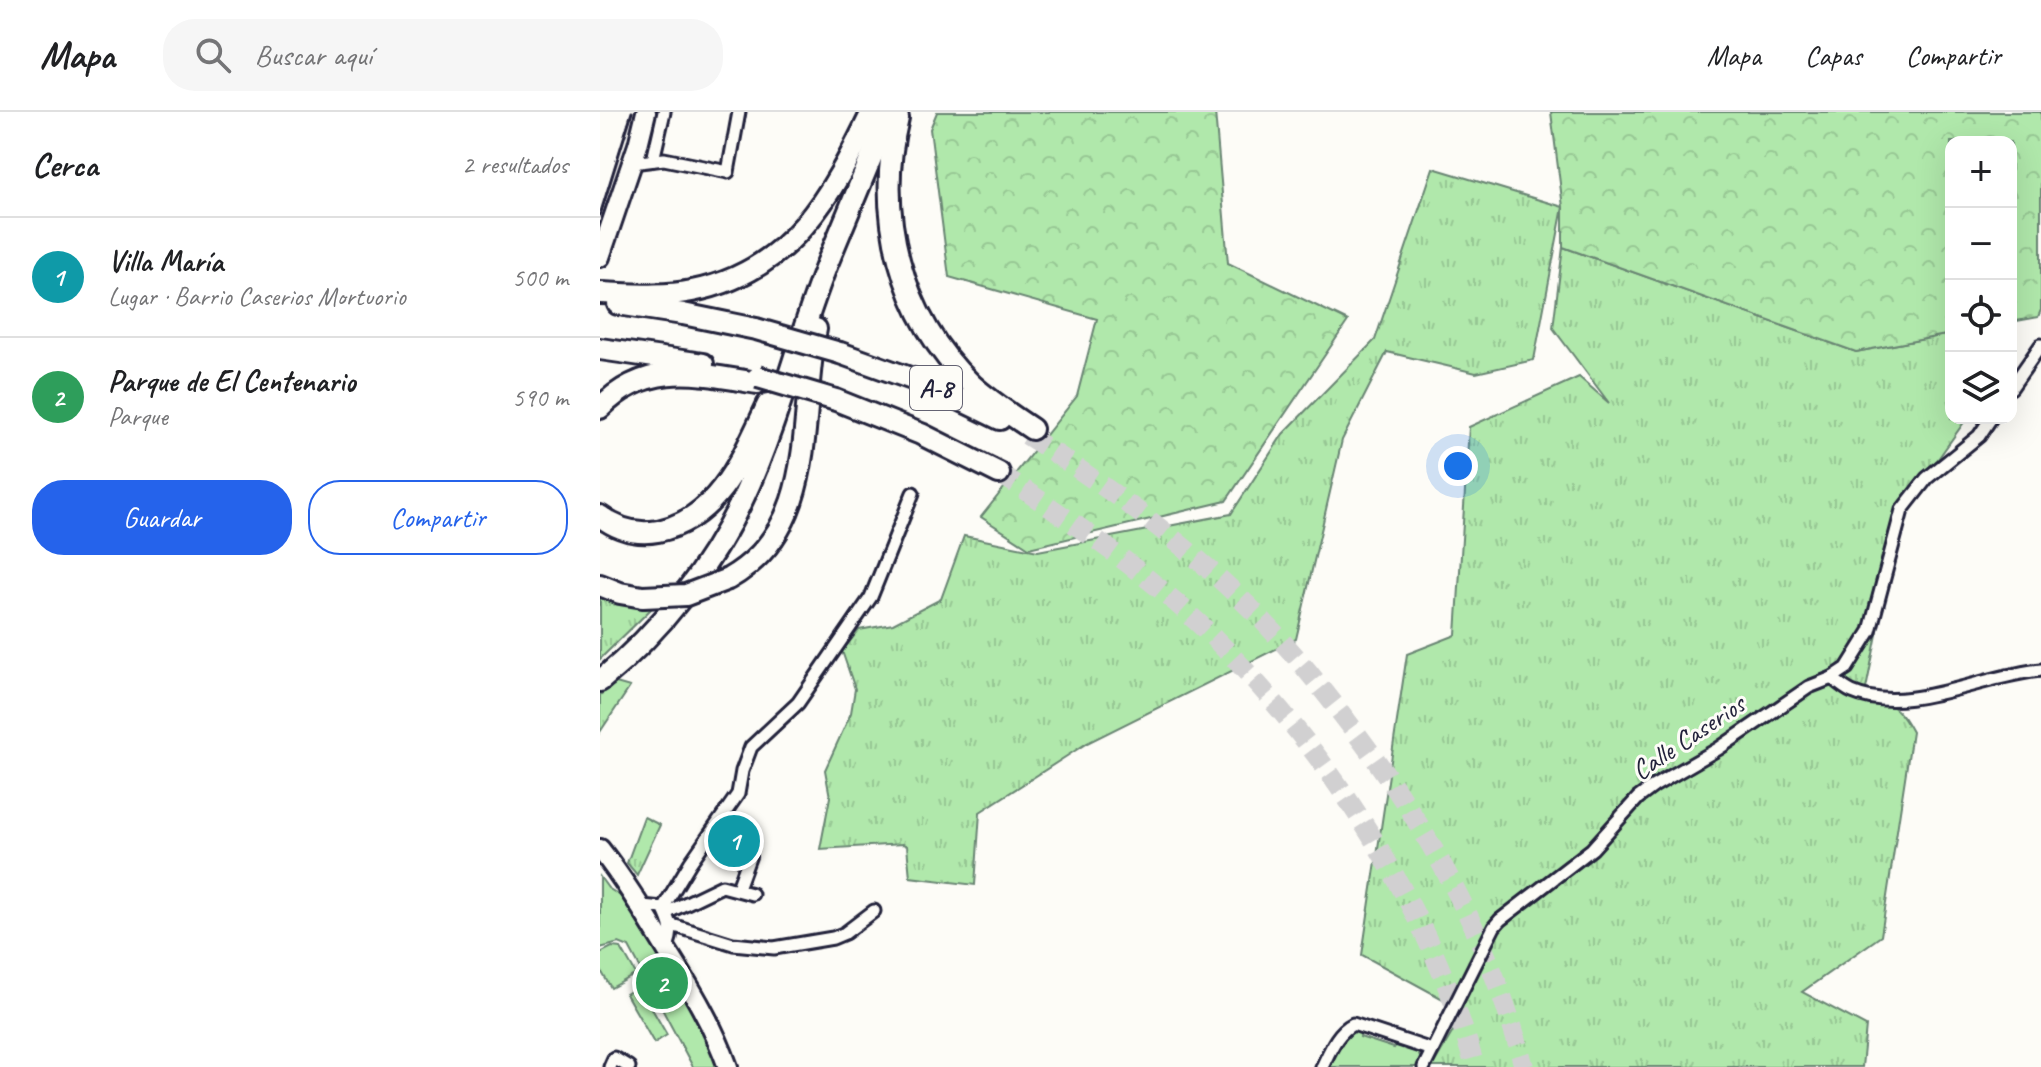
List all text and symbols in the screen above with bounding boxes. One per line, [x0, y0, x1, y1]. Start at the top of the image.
search box [163, 19, 723, 91]
text: Mapa [40, 32, 115, 79]
icon: search [191, 33, 235, 77]
text: Buscar aquí [255, 36, 372, 74]
text: Mapa [1707, 38, 1761, 73]
text: Capas [1805, 38, 1862, 73]
text: Compartir [1906, 38, 2001, 73]
map controls [1945, 136, 2017, 424]
button: + [1945, 136, 2017, 208]
text: Cerca [32, 143, 98, 186]
text: 2 resultados [462, 148, 568, 181]
button: − [1945, 208, 2017, 280]
text: Villa María [108, 242, 223, 280]
text: 1 [52, 261, 64, 294]
text: 500 m [512, 261, 568, 294]
text: Lugar · Barrio Caserios Mortuorio [108, 280, 406, 313]
button: locate [1945, 280, 2017, 352]
button: layers [1945, 352, 2017, 424]
text: Parque de El Centenario [108, 362, 355, 400]
road number: A-8 [910, 366, 962, 410]
text: 2 [52, 381, 64, 414]
text: 590 m [512, 381, 568, 414]
text: Parque [108, 400, 168, 433]
your location [1438, 446, 1478, 486]
button: Guardar [32, 480, 292, 555]
button: Compartir [308, 480, 568, 555]
street label: Calle Caserios [1625, 685, 1753, 788]
pin: 1 [708, 811, 760, 871]
pin: 2 [636, 953, 688, 1013]

